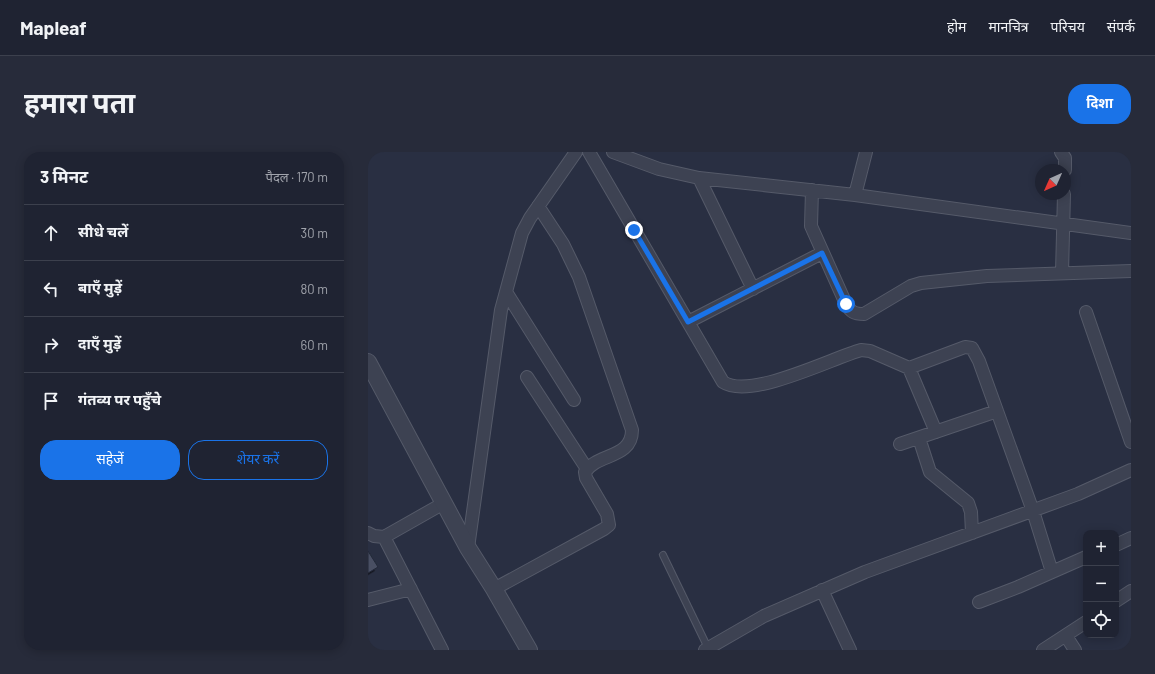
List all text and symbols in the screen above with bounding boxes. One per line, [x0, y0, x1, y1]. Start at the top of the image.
text: Mapleaf [20, 16, 87, 39]
text: होम [947, 18, 966, 35]
text: मानचित्र [988, 18, 1029, 35]
text: परिचय [1051, 18, 1085, 35]
text: संपर्क [1107, 18, 1135, 35]
button: दिशा [1068, 84, 1131, 124]
text: हमारा पता [24, 85, 135, 119]
north arrow [1035, 164, 1071, 200]
text: 3 मिनट [40, 166, 88, 186]
text: पैदल · 170 m [266, 169, 328, 185]
route end [625, 221, 643, 239]
icon: ahead [40, 222, 62, 244]
text: सीधे चलें [78, 222, 128, 240]
text: 30 m [301, 225, 328, 241]
icon: left [40, 278, 62, 300]
text: बाएँ मुड़ें [78, 278, 122, 296]
text: 80 m [301, 281, 328, 297]
route start [837, 295, 855, 313]
icon: right [40, 334, 62, 356]
text: दाएँ मुड़ें [78, 334, 121, 352]
text: 60 m [301, 337, 328, 353]
icon: arrive [40, 390, 62, 412]
text: गंतव्य पर पहुँचे [78, 390, 161, 408]
button: सहेजें [40, 440, 180, 480]
button: शेयर करें [188, 440, 328, 480]
map controls [1083, 530, 1119, 638]
button: + [1083, 530, 1119, 566]
button: − [1083, 566, 1119, 602]
button: locate [1083, 602, 1119, 638]

